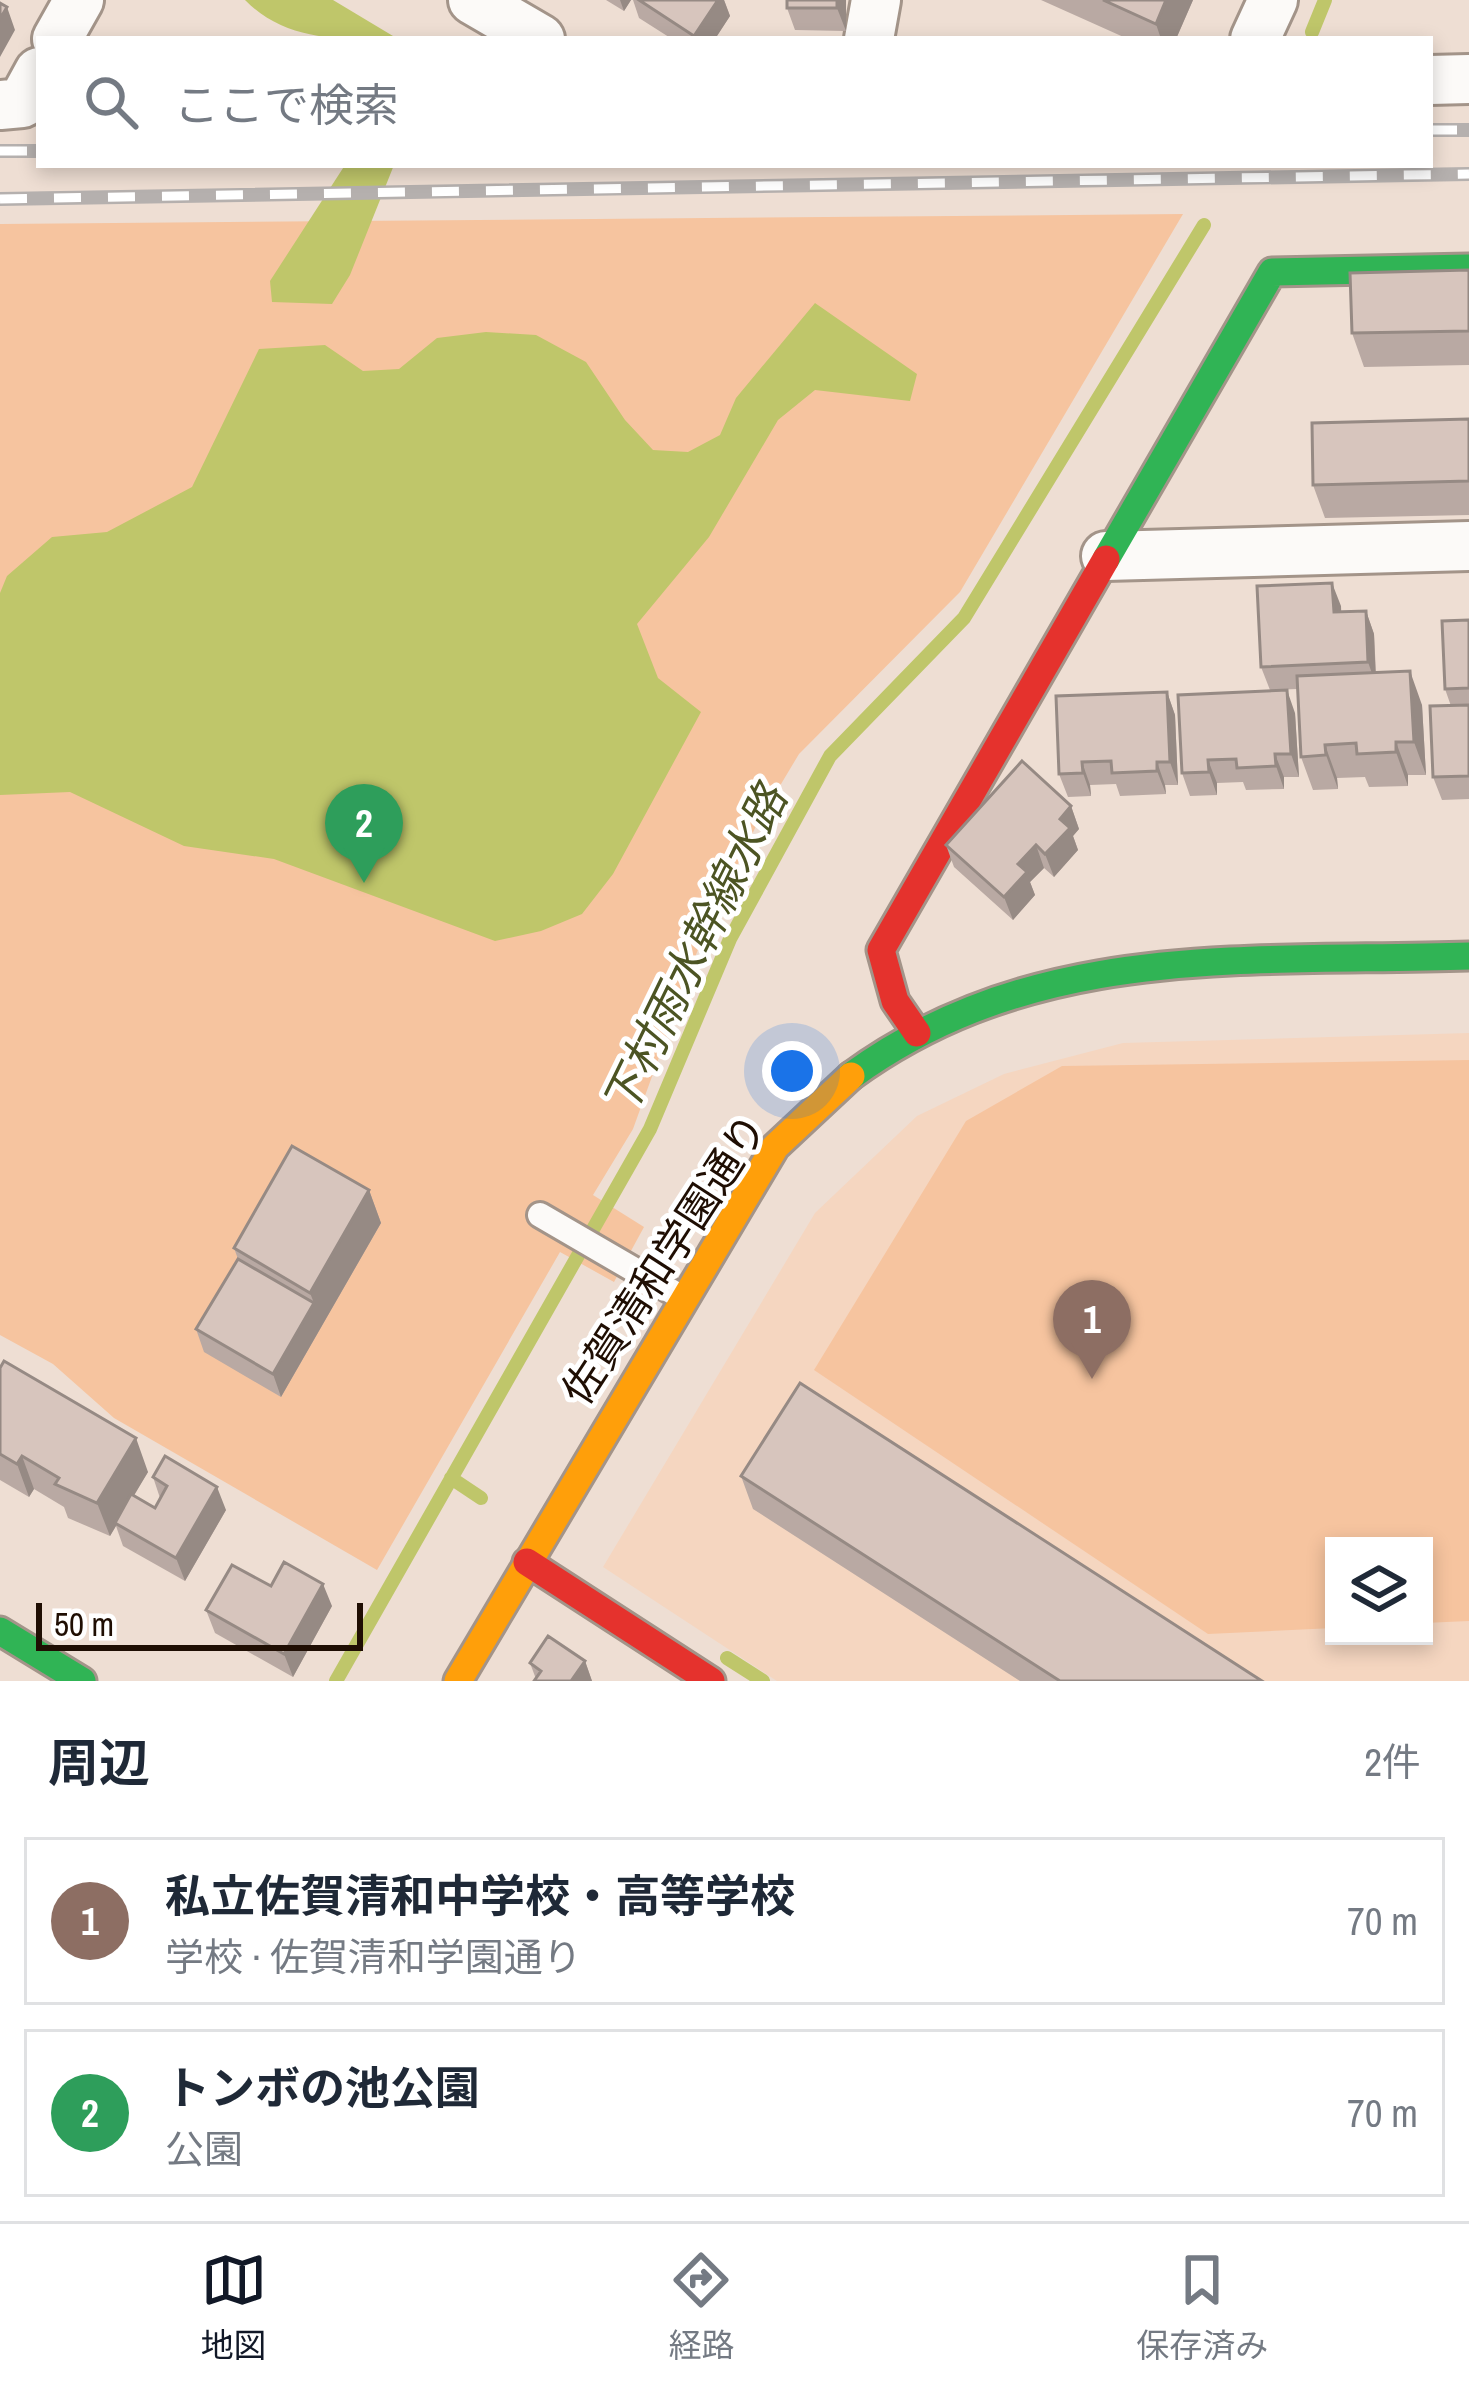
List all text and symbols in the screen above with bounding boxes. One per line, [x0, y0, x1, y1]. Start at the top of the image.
search box [36, 36, 1433, 168]
icon: search [78, 69, 144, 135]
text: ここで検索 [174, 74, 399, 135]
water label: 下村雨水幹線水路 [588, 771, 802, 1125]
pin: 2 [325, 784, 403, 883]
your location [762, 1041, 822, 1101]
street label: 佐賀清和学園通り [549, 1103, 779, 1415]
pin: 1 [1053, 1280, 1131, 1379]
map controls [1325, 1537, 1433, 1645]
button: layers [1325, 1537, 1433, 1645]
scale bar [36, 1597, 363, 1650]
text: 50 m [54, 1602, 114, 1646]
text: 周辺 [48, 1728, 150, 1797]
text: 2件 [1364, 1736, 1421, 1788]
text: 私立佐賀清和中学校・高等学校 [165, 1865, 795, 1926]
text: 1 [81, 1895, 99, 1947]
text: 70 m [1347, 1895, 1418, 1947]
text: 学校 · 佐賀清和学園通り [165, 1931, 582, 1983]
text: トンボの池公園 [165, 2057, 480, 2118]
text: 2 [81, 2087, 99, 2139]
text: 70 m [1347, 2087, 1418, 2139]
text: 公園 [165, 2123, 243, 2175]
tab: 地図 [201, 2247, 267, 2367]
tab: 経路 [668, 2247, 734, 2367]
tab: 保存済み [1136, 2247, 1268, 2367]

